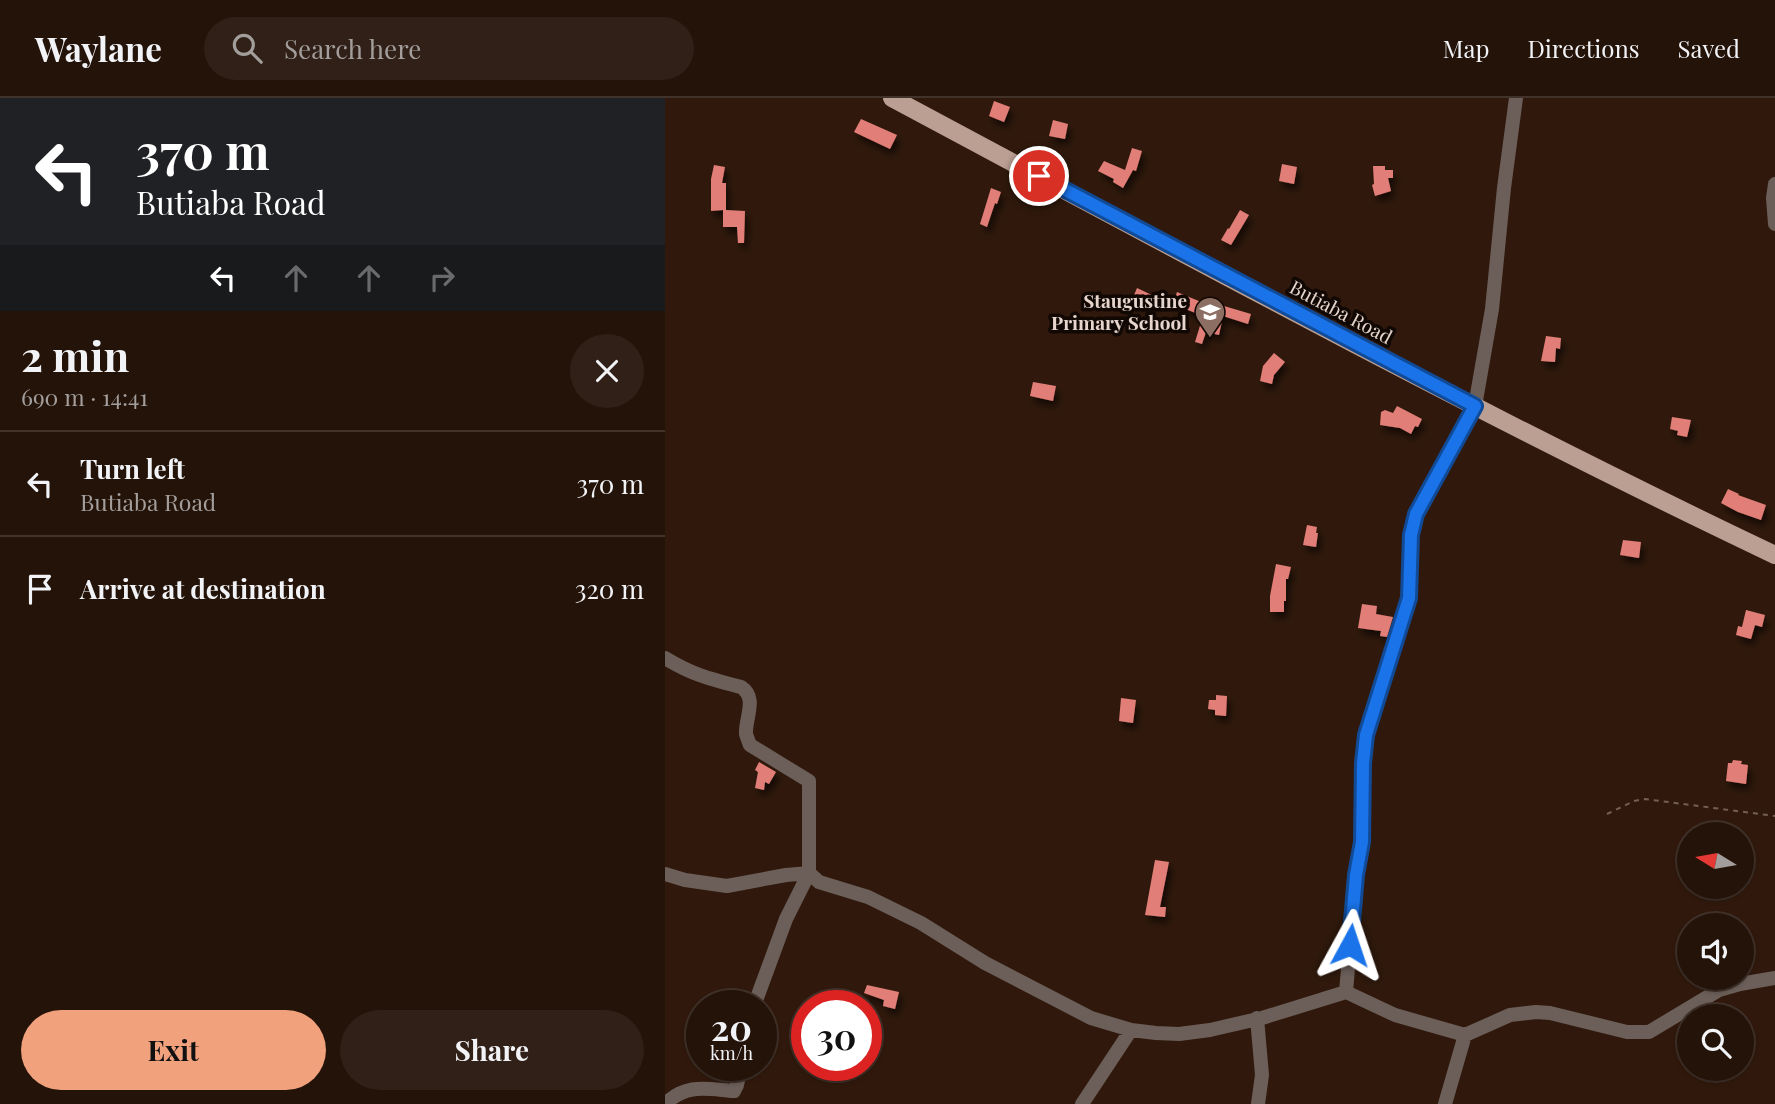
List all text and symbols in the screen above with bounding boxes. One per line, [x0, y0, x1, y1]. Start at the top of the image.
search box [204, 17, 694, 80]
text: Waylane [35, 26, 162, 70]
icon: search [228, 29, 266, 67]
text: Search here [284, 31, 421, 66]
text: Map [1443, 32, 1489, 64]
text: Directions [1527, 32, 1640, 64]
text: Saved [1678, 32, 1740, 64]
text: 370 m [136, 117, 270, 182]
icon: left [21, 126, 112, 217]
pin [1009, 146, 1069, 206]
icon: arrive [1020, 157, 1058, 195]
text: Butiaba Road [136, 180, 326, 223]
icon: left [204, 259, 242, 297]
icon: ahead [277, 259, 315, 297]
icon: ahead [350, 259, 388, 297]
icon: right [423, 259, 461, 297]
street label: Butiaba Road [1286, 273, 1397, 349]
place label: Staugustine Primary School [1051, 287, 1187, 335]
school or university icon: Staugustine Primary School [1193, 295, 1227, 339]
text: 2 min [21, 327, 129, 383]
button: close [570, 334, 644, 408]
text: 690 m · 14:41 [21, 381, 148, 412]
text: Turn left [80, 451, 185, 486]
icon: left [21, 465, 59, 503]
text: 370 m [577, 466, 644, 501]
text: Butiaba Road [80, 486, 216, 517]
icon: arrive [21, 570, 59, 608]
text: Arrive at destination [80, 571, 326, 606]
text: 320 m [575, 571, 644, 606]
north arrow [1677, 822, 1753, 900]
map controls [1677, 822, 1754, 1081]
position arrow [1313, 908, 1387, 982]
button: sound [1677, 913, 1754, 990]
speed limit sign: 30 [791, 990, 882, 1081]
text: 20 [711, 1003, 752, 1050]
button: search [1677, 1004, 1754, 1081]
button: Exit [21, 1010, 326, 1090]
button: Share [340, 1010, 644, 1090]
text: km/h [710, 1041, 753, 1065]

